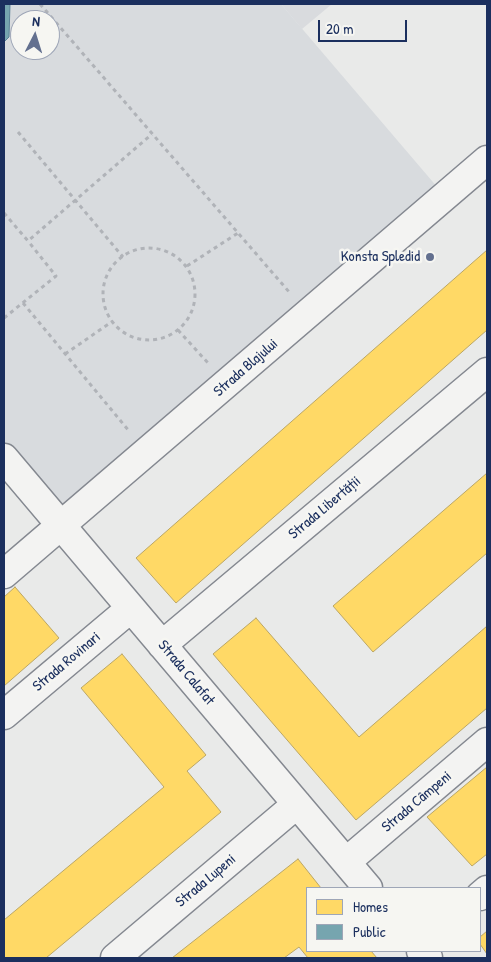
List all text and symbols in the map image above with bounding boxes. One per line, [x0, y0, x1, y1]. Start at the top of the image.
north arrow [10, 10, 60, 60]
scale bar [321, 10, 410, 42]
text: N [32, 11, 41, 30]
text: 20 m [326, 18, 353, 39]
place label: Konsta Spledid [341, 248, 420, 266]
marker: Konsta Spledid [424, 251, 436, 263]
street label: Strada Blajului [210, 335, 282, 401]
street label: Strada Libertății [285, 473, 365, 543]
street label: Strada Rovinari [29, 628, 105, 696]
street label: Strada Calafat [154, 637, 218, 709]
street label: Strada Câmpeni [378, 768, 456, 836]
street label: Strada Lupeni [172, 851, 240, 911]
legend [306, 887, 481, 952]
text: Homes [353, 896, 388, 917]
text: Public [353, 921, 386, 942]

